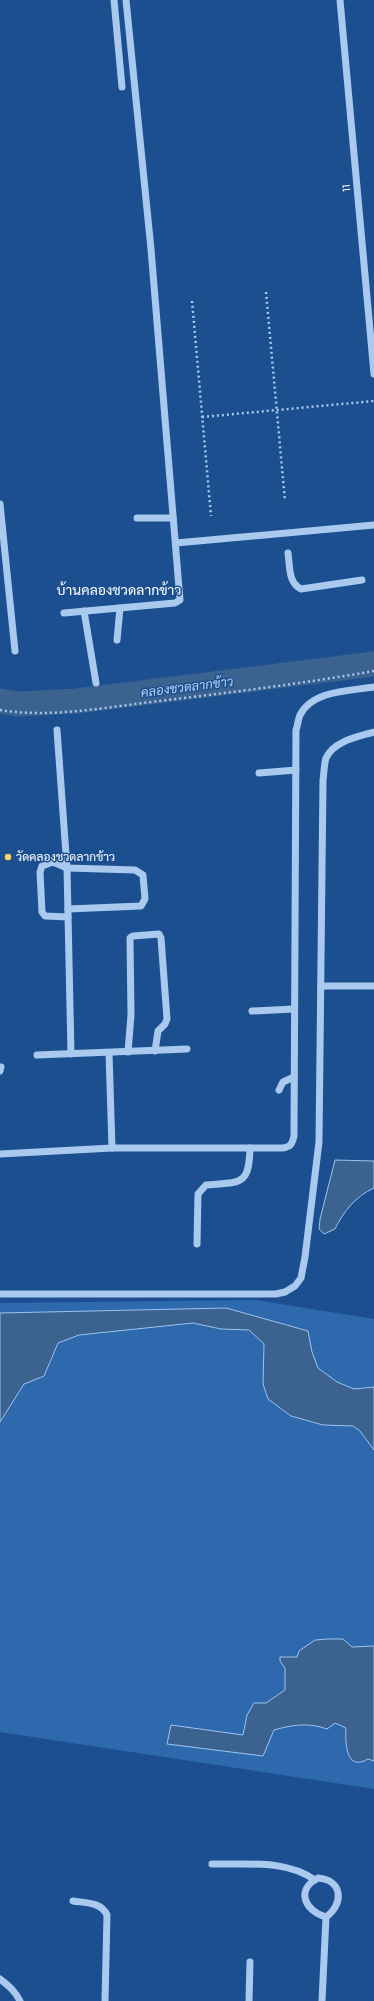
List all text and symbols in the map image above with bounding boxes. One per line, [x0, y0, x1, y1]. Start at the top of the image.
street label: 11 [339, 183, 353, 193]
district label: บ้านคลองชวดลากข้าว [56, 581, 182, 599]
water label: คลองชวดลากข้าว [140, 673, 234, 700]
place label: วัดคลองชวดลากข้าว [16, 850, 115, 864]
marker: วัดคลองชวดลากข้าว [3, 852, 13, 862]

